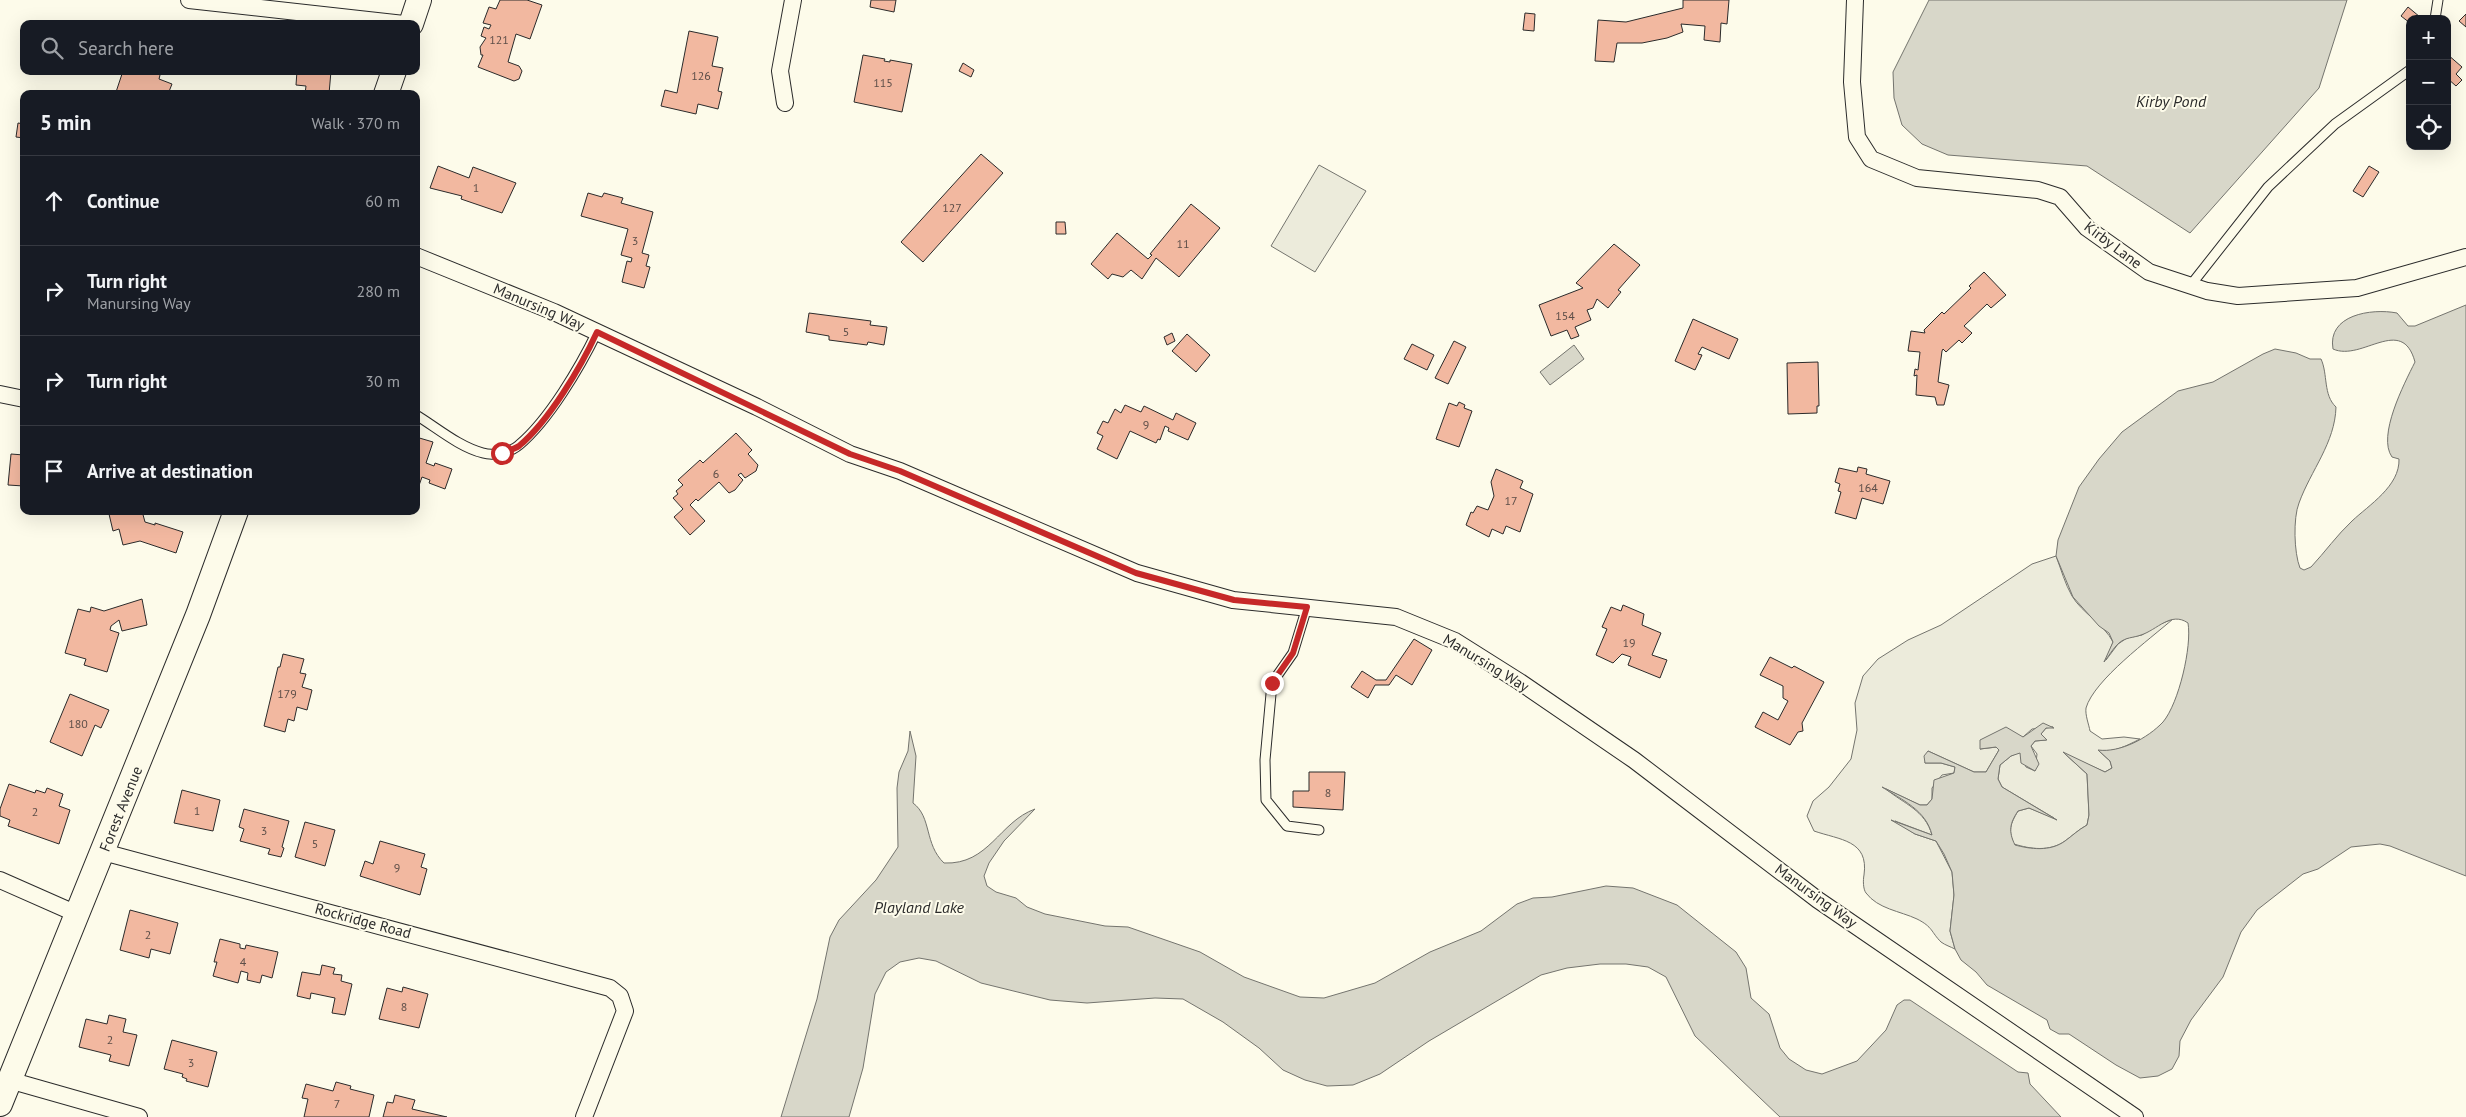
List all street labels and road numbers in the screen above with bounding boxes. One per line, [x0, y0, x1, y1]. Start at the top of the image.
street label: Kirby Lane [2081, 217, 2146, 272]
street label: Manursing Way [491, 279, 588, 334]
street label: Manursing Way [1440, 629, 1533, 696]
street label: Forest Avenue [95, 763, 146, 854]
street label: Manursing Way [1771, 859, 1861, 932]
street label: Rockridge Road [313, 899, 413, 942]

